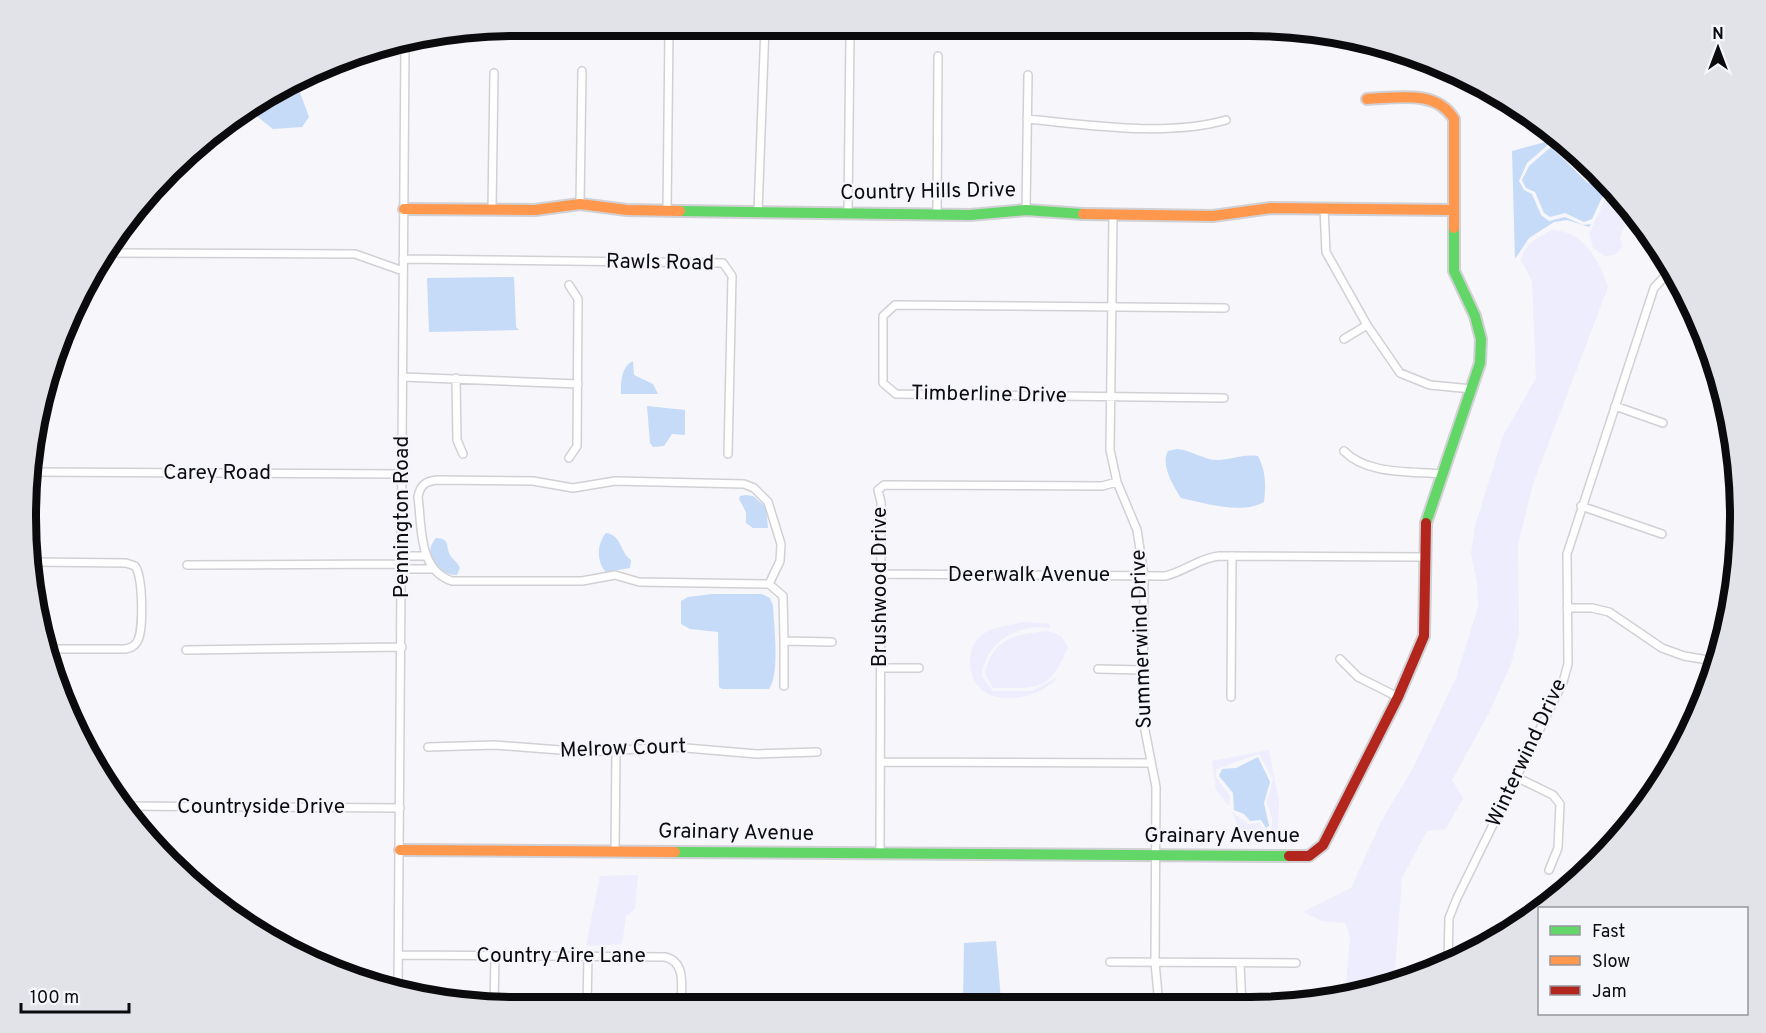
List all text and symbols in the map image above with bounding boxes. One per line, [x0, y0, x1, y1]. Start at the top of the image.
north arrow [1688, 18, 1748, 78]
text: N [1712, 25, 1724, 45]
street label: Country Hills Drive [840, 177, 1016, 207]
street label: Rawls Road [606, 249, 714, 277]
street label: Timberline Drive [911, 380, 1067, 410]
street label: Pennington Road [389, 436, 416, 598]
street label: Carey Road [163, 460, 271, 487]
street label: Brushwood Drive [867, 507, 894, 667]
street label: Summerwind Drive [1125, 549, 1159, 729]
street label: Deerwalk Avenue [948, 562, 1110, 589]
street label: Winterwind Drive [1481, 674, 1573, 832]
street label: Melrow Court [559, 733, 687, 765]
street label: Countryside Drive [177, 794, 345, 821]
street label: Grainary Avenue [658, 818, 814, 848]
street label: Grainary Avenue [1144, 823, 1300, 850]
legend [1538, 907, 1748, 1015]
text: Fast [1592, 921, 1625, 944]
street label: Country Aire Lane [476, 943, 646, 970]
text: Slow [1592, 951, 1630, 974]
scale bar [21, 976, 129, 1014]
text: Jam [1592, 981, 1627, 1004]
text: 100 m [30, 987, 79, 1010]

